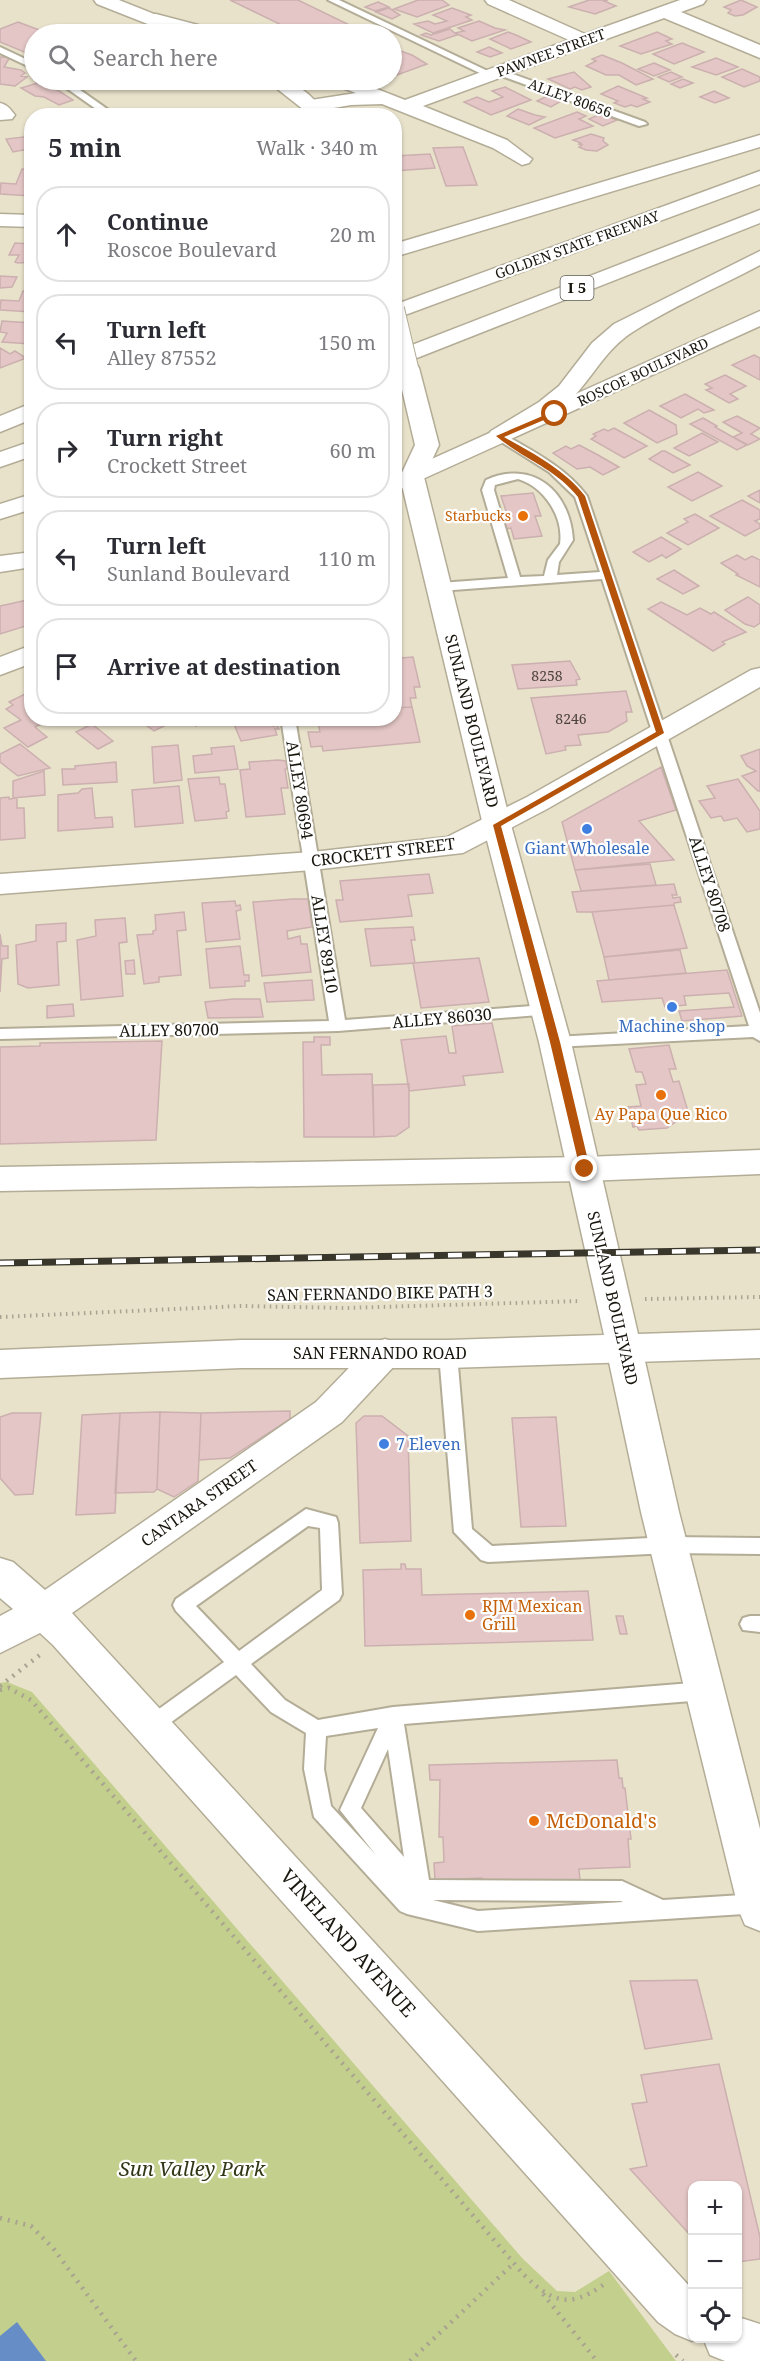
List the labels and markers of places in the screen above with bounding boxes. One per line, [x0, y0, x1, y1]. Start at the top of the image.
place label: Starbucks [445, 506, 511, 525]
marker: Starbucks [516, 509, 530, 523]
marker: Giant Wholesale [580, 822, 594, 836]
place label: Giant Wholesale [524, 837, 650, 859]
marker: Machine shop [665, 1000, 679, 1014]
place label: Machine shop [619, 1015, 725, 1037]
marker: Ay Papa Que Rico [654, 1088, 668, 1102]
place label: Ay Papa Que Rico [595, 1103, 727, 1125]
place label: 7 Eleven [396, 1433, 461, 1455]
marker: 7 Eleven [377, 1437, 391, 1451]
place label: RJM Mexican Grill [482, 1595, 583, 1635]
marker: RJM Mexican Grill [463, 1608, 477, 1622]
place label: McDonald's [546, 1807, 657, 1834]
marker: McDonald's [527, 1814, 541, 1828]

